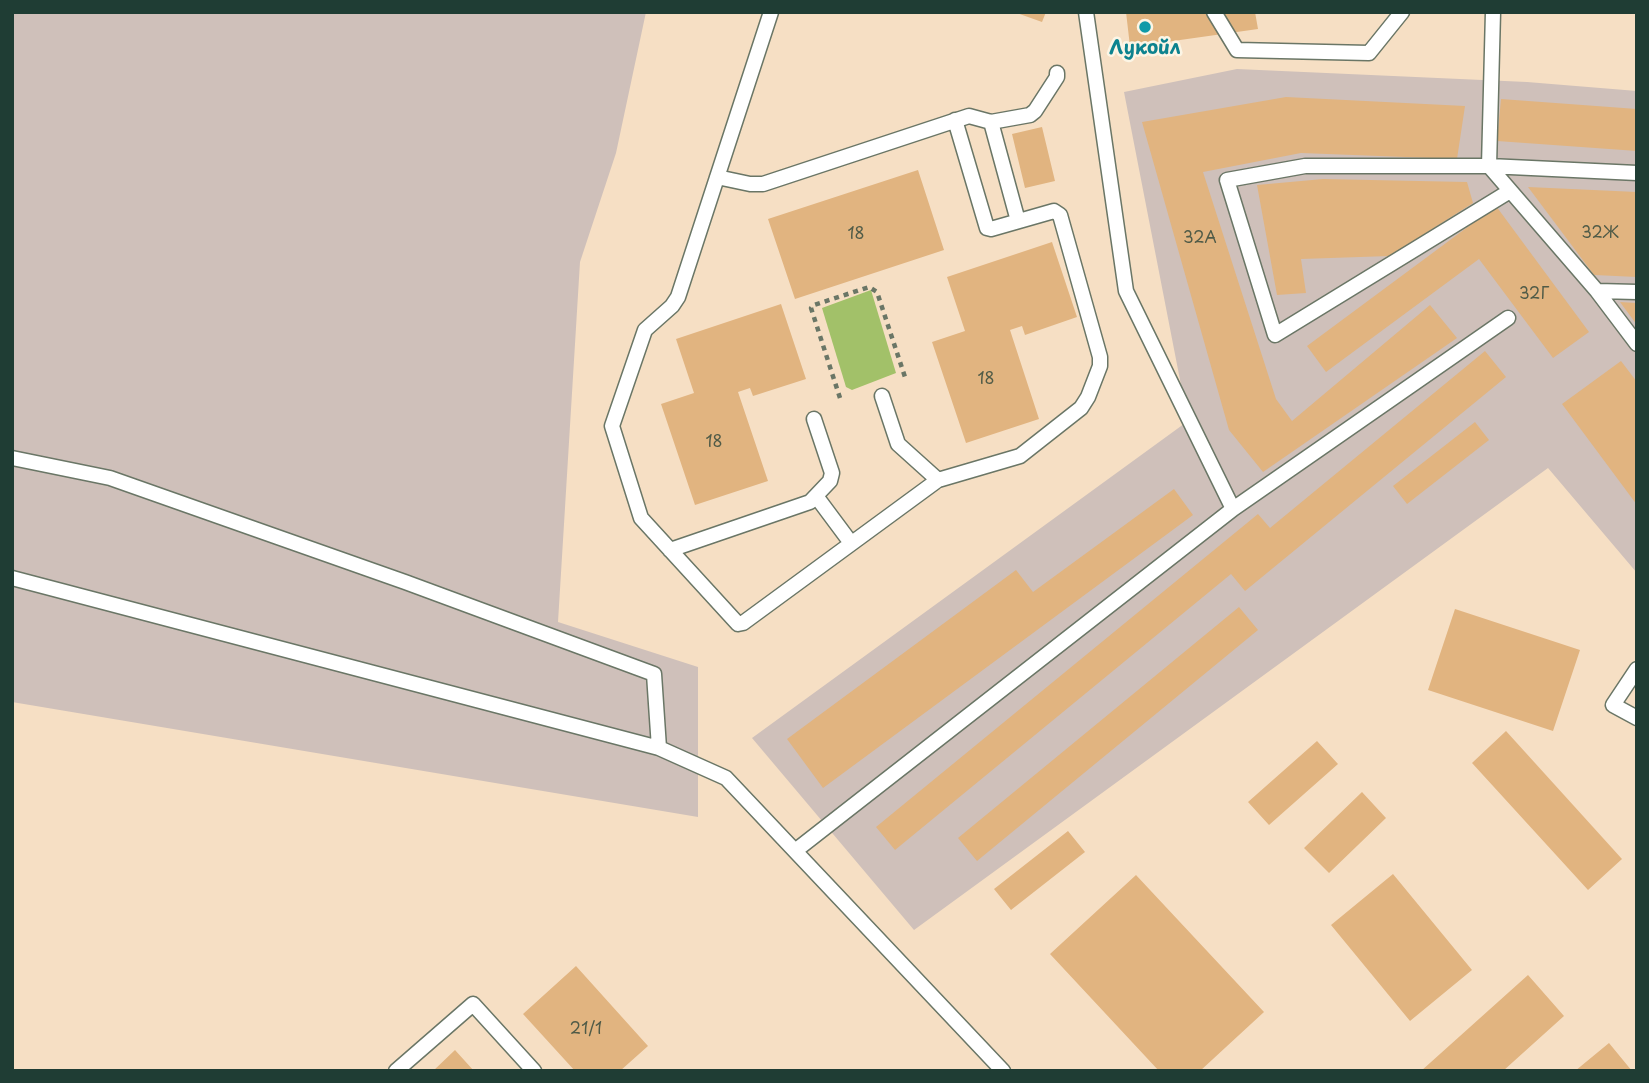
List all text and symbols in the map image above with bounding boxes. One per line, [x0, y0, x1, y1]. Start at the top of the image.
marker: Лукойл [1137, 19, 1153, 35]
place label: Лукойл [1109, 38, 1181, 60]
house number: 32Ж [1581, 224, 1619, 244]
house number: 18 [847, 225, 865, 245]
house number: 32А [1183, 229, 1217, 249]
house number: 32Г [1519, 285, 1549, 305]
house number: 18 [977, 370, 995, 390]
house number: 18 [705, 433, 723, 453]
house number: 21/1 [570, 1020, 602, 1040]

